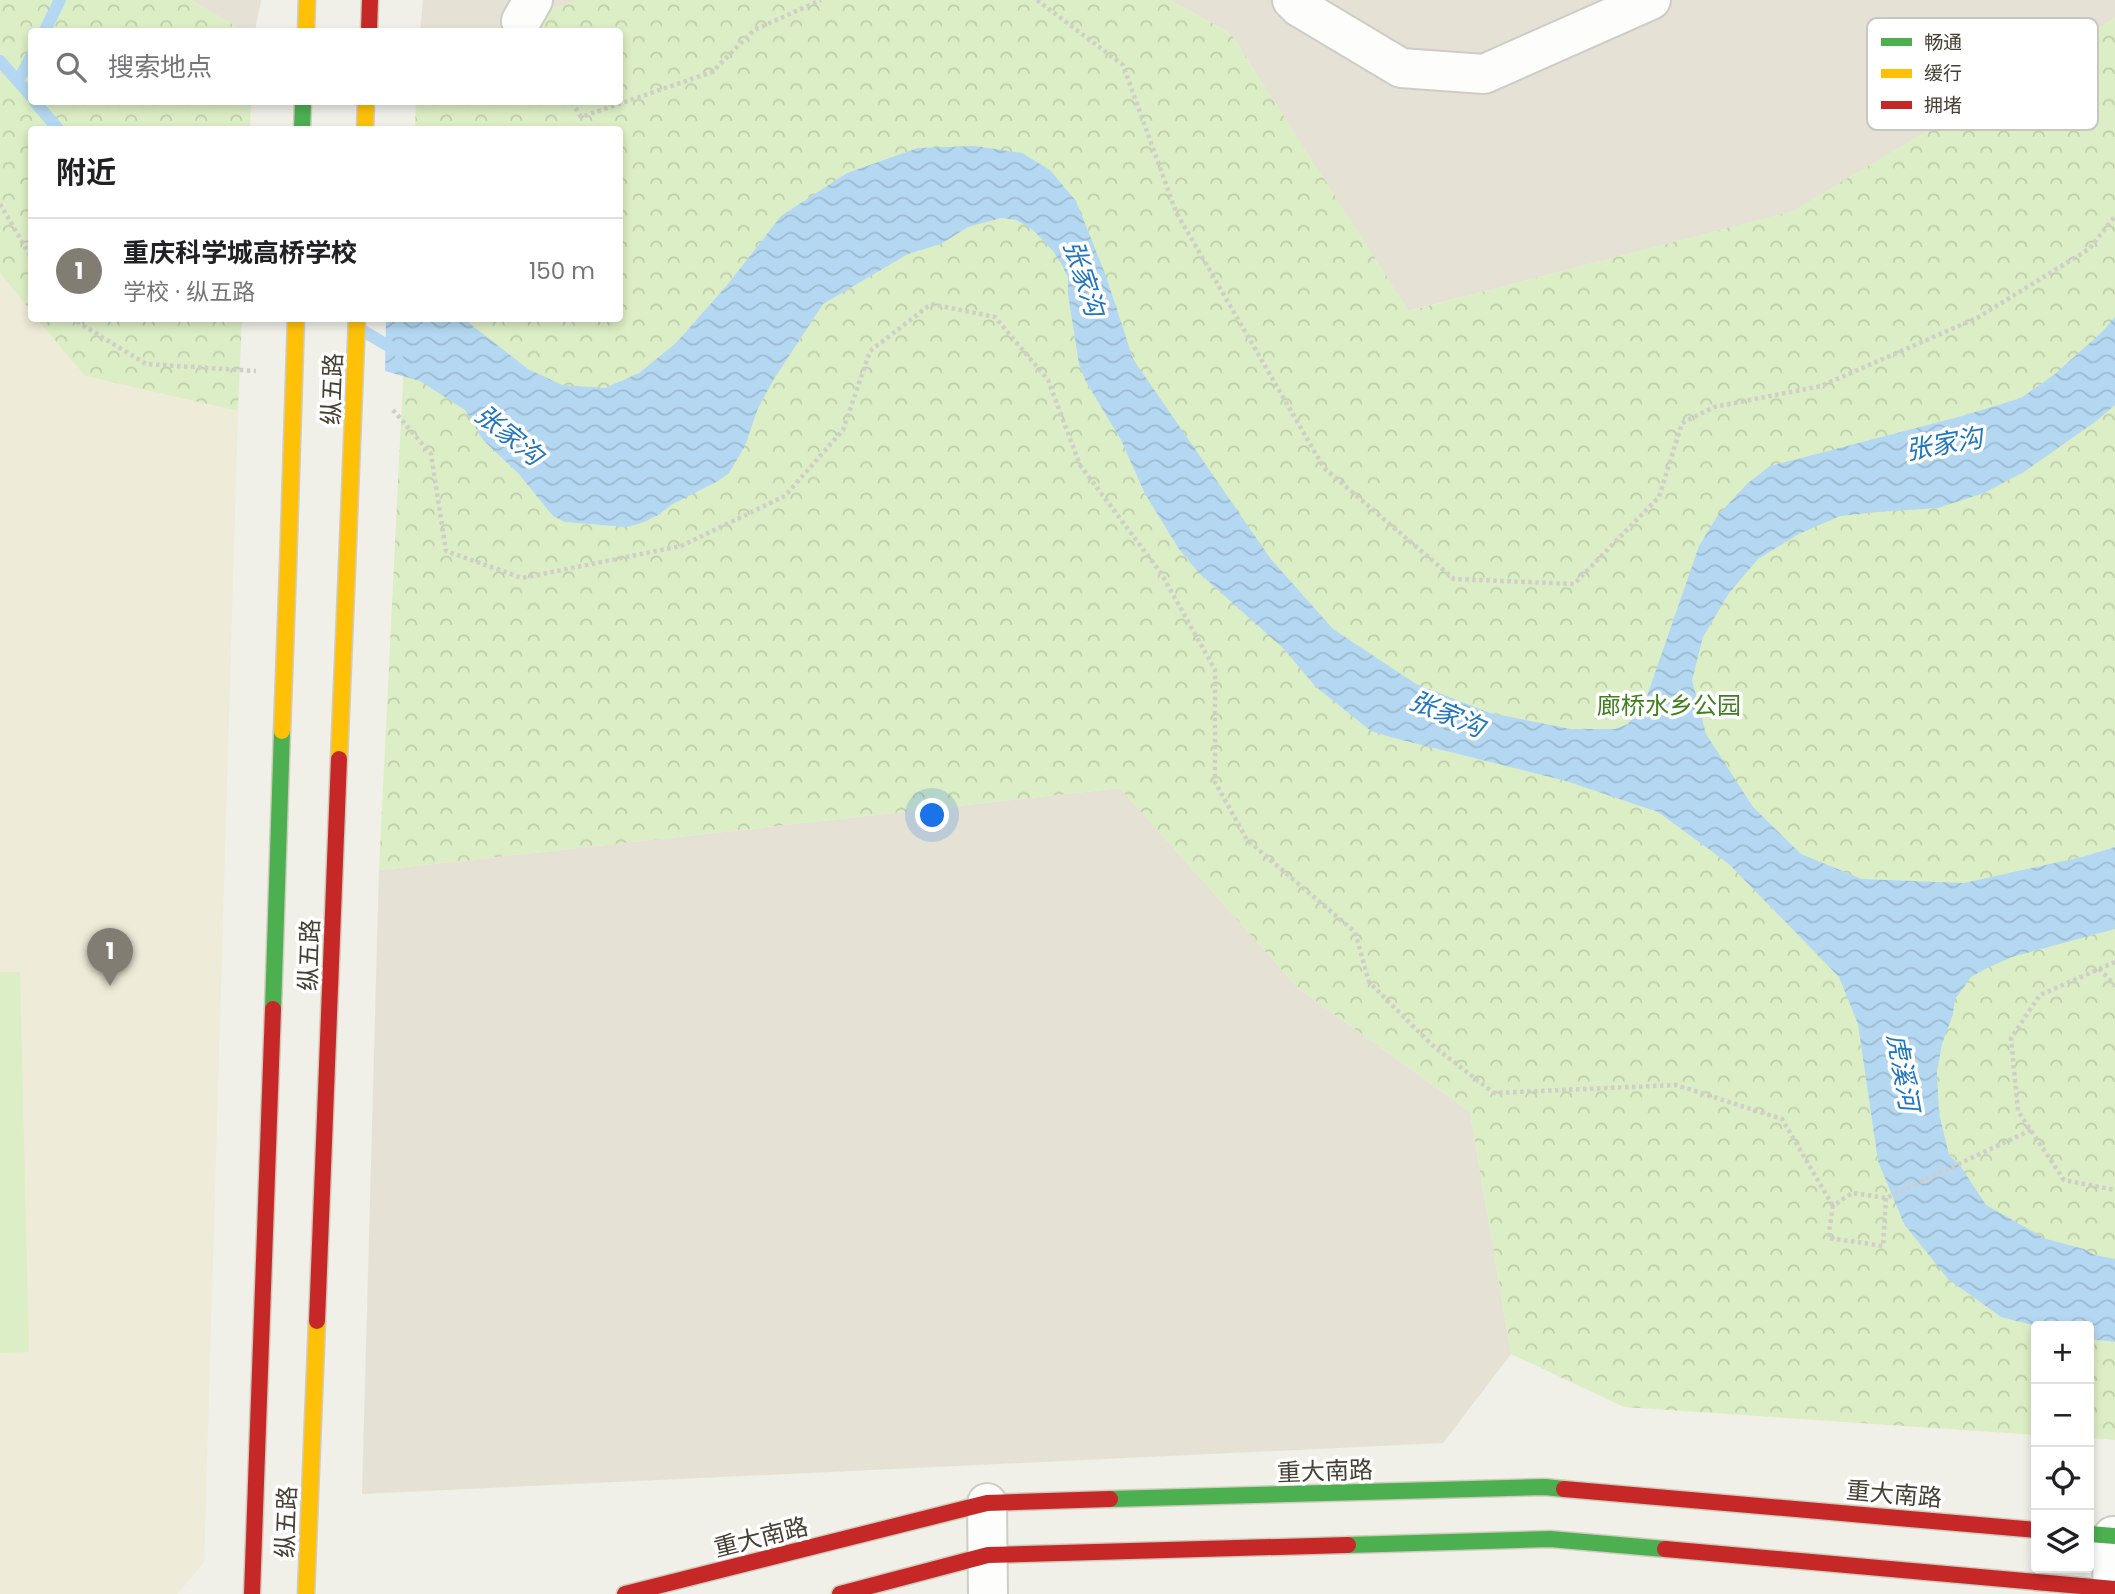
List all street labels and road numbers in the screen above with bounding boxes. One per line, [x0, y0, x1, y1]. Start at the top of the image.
street label: 纵五路 [314, 352, 350, 426]
street label: 纵五路 [291, 918, 327, 992]
street label: 重大南路 [1276, 1453, 1374, 1489]
street label: 重大南路 [1845, 1473, 1943, 1515]
street label: 纵五路 [268, 1485, 304, 1559]
street label: 重大南路 [710, 1509, 812, 1565]

